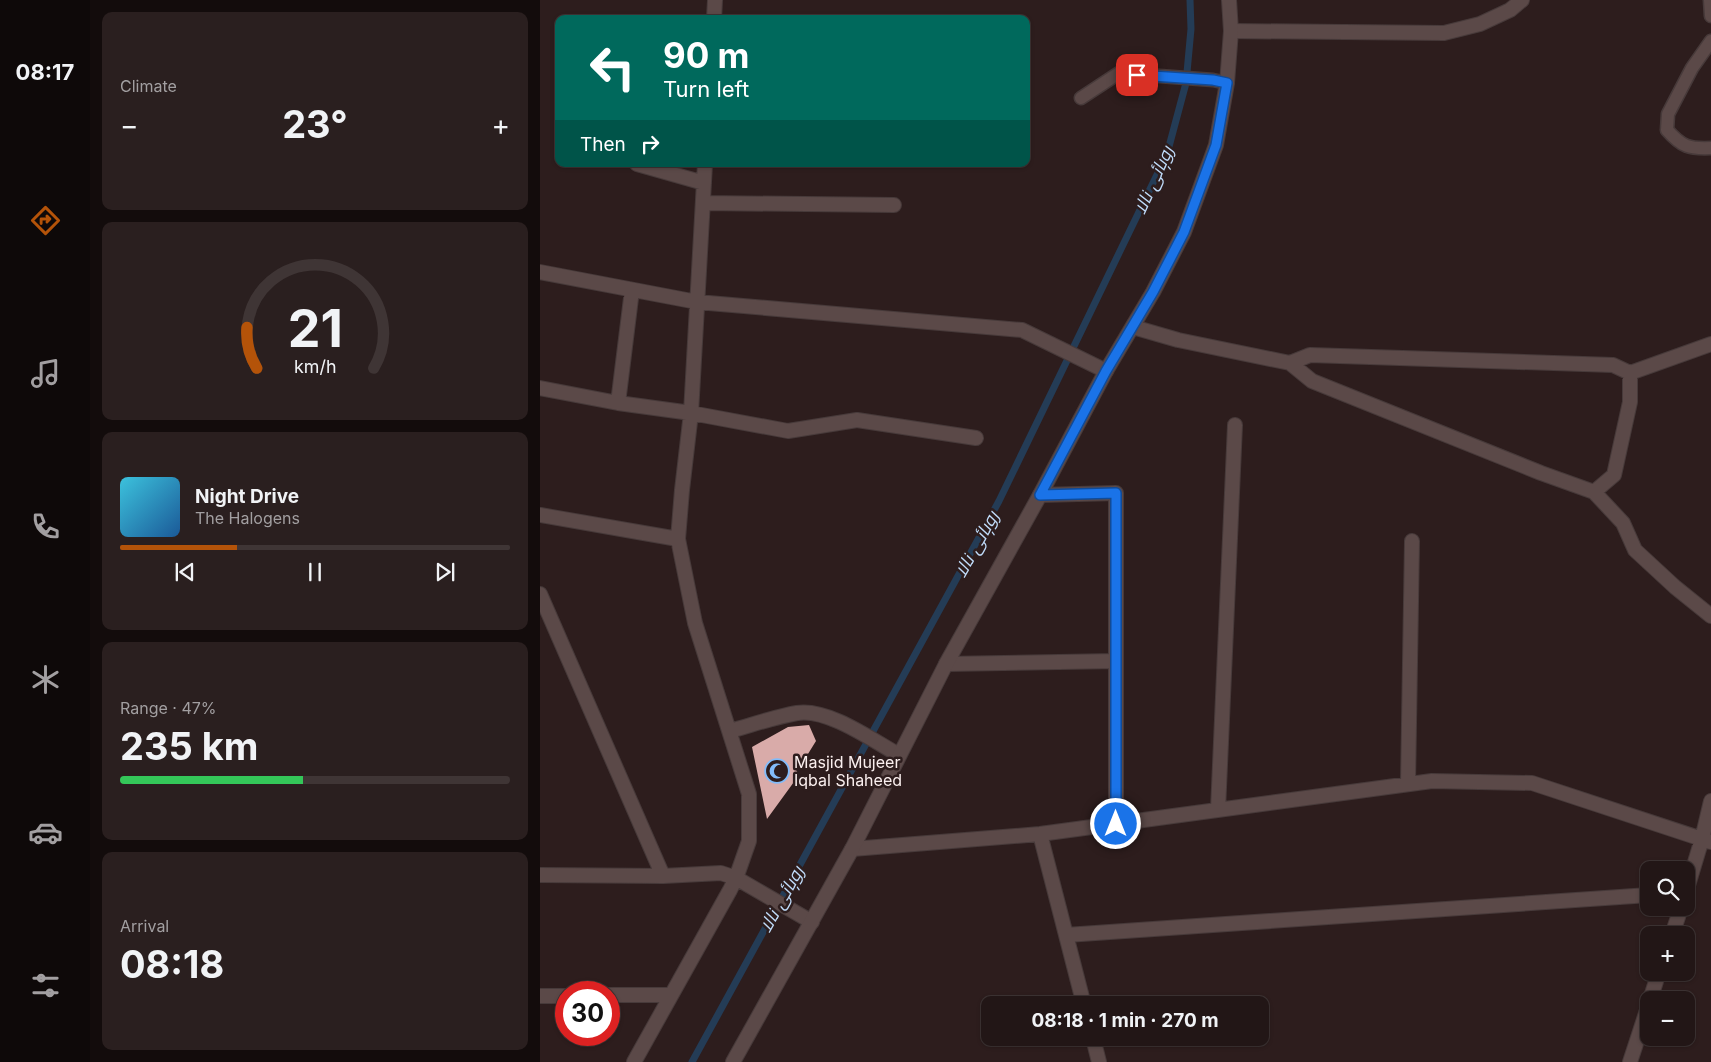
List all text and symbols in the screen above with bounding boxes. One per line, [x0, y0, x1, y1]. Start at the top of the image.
text: 90 m [663, 34, 750, 76]
icon: left [580, 35, 645, 100]
pin [1116, 54, 1158, 96]
text: 08:17 [16, 59, 74, 85]
icon: arrive [1123, 61, 1151, 89]
text: Climate [120, 76, 177, 96]
text: Turn left [663, 76, 749, 102]
text: 23° [282, 101, 348, 147]
text: − [120, 108, 139, 142]
text: + [491, 108, 510, 142]
icon: right [636, 130, 664, 158]
text: Then [580, 133, 626, 156]
water label: روہائی نالا [1129, 142, 1180, 218]
icon: directions [28, 203, 63, 238]
text: 21 [287, 297, 343, 360]
icon: music [28, 356, 63, 391]
text: km/h [294, 356, 336, 377]
text: Night Drive [195, 485, 299, 508]
water label: روہائی نالا [949, 506, 1005, 582]
text: The Halogens [195, 508, 300, 528]
icon: phone [28, 509, 63, 544]
icon: previous [171, 558, 199, 586]
icon: pause [301, 558, 329, 586]
icon: next [431, 558, 459, 586]
icon: climate [28, 662, 63, 697]
text: Range · 47% [120, 698, 217, 718]
text: 235 km [120, 723, 258, 769]
place label: Masjid Mujeer Iqbal Shaheed [794, 752, 902, 790]
mosque icon: Masjid Mujeer Iqbal Shaheed [764, 758, 790, 784]
position arrow [1089, 797, 1141, 849]
icon: car [28, 815, 63, 850]
water label: روہائی نالا [754, 861, 810, 937]
map controls [1640, 861, 1695, 1046]
button: search [1640, 861, 1695, 916]
text: Arrival [120, 916, 169, 936]
button: + [1640, 926, 1695, 981]
text: 08:18 [120, 941, 224, 987]
icon: filters [28, 968, 63, 1003]
speed limit sign: 30 [555, 981, 620, 1046]
button: − [1640, 991, 1695, 1046]
text: 08:18 · 1 min · 270 m [1031, 1009, 1219, 1032]

